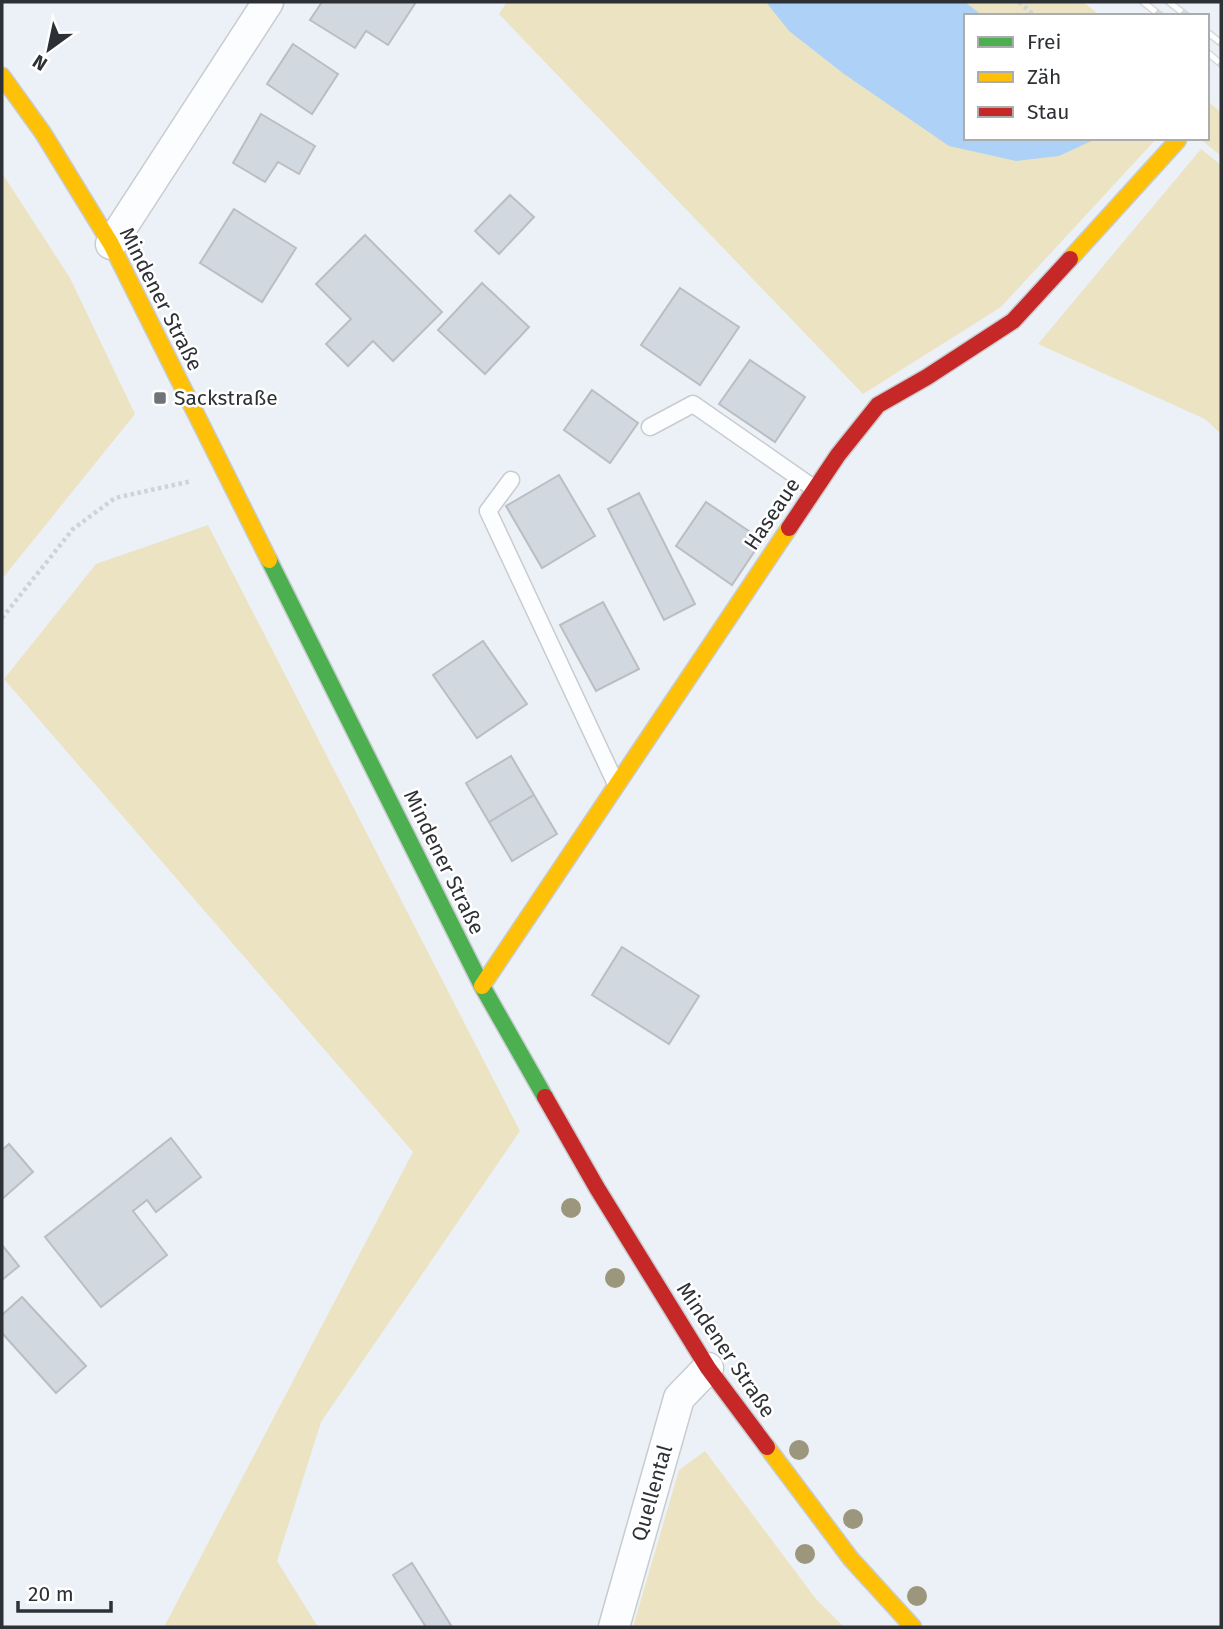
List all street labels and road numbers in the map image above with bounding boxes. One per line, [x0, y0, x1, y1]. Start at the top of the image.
street label: Mindener Straße [114, 223, 208, 375]
street label: Haseaue [738, 473, 806, 555]
street label: Mindener Straße [398, 785, 490, 939]
street label: Mindener Straße [671, 1277, 781, 1423]
street label: Quellental [626, 1442, 678, 1544]

